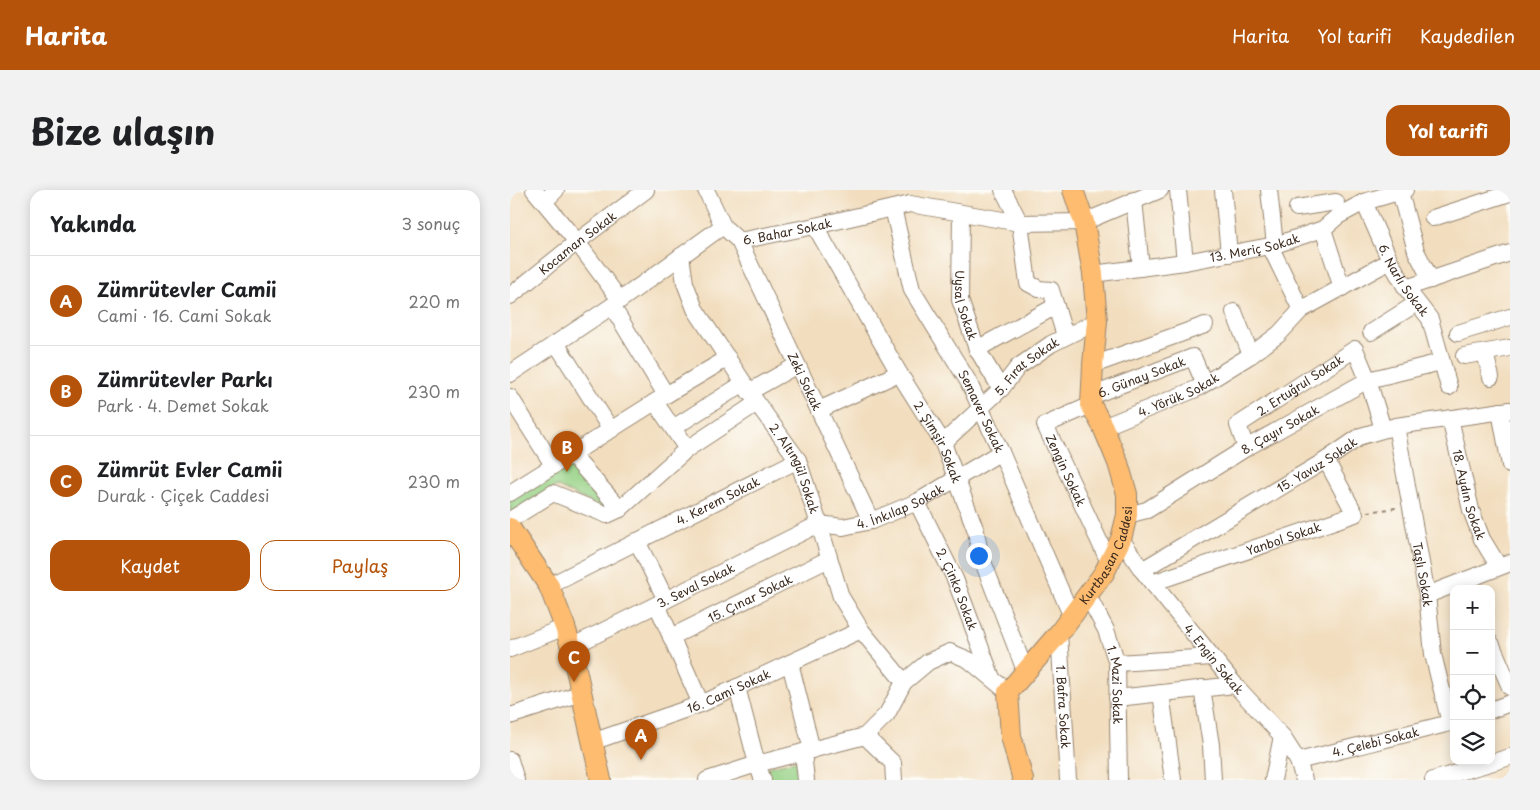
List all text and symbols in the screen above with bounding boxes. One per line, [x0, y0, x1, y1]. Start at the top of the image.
text: Harita [25, 17, 107, 53]
text: Harita [1232, 22, 1289, 49]
text: Yol tarifi [1317, 22, 1392, 49]
text: Kaydedilen [1420, 22, 1515, 49]
text: Bize ulaşın [30, 104, 215, 157]
button: Yol tarifi [1386, 105, 1510, 156]
text: Yakında [50, 207, 136, 239]
street label: Kocaman Sokak [535, 207, 620, 279]
text: 3 sonuç [401, 211, 460, 235]
street label: 6. Bahar Sokak [741, 213, 834, 249]
street label: 13. Meriç Sokak [1208, 228, 1302, 266]
street label: 6. Narlı Sokak [1375, 241, 1434, 320]
street label: Uysal Sokak [951, 270, 982, 343]
text: Zümrütevler Camii [97, 275, 276, 303]
text: A [60, 289, 72, 313]
text: 220 m [409, 289, 460, 313]
text: Cami · 16. Cami Sokak [97, 303, 271, 327]
street label: 5. Fırat Sokak [990, 332, 1062, 400]
street label: Zeki Sokak [784, 349, 827, 414]
street label: 2. Ertuğrul Sokak [1253, 350, 1347, 420]
street label: 6. Günay Sokak [1095, 352, 1188, 402]
text: Zümrütevler Parkı [97, 365, 273, 393]
street label: Semaver Sokak [954, 366, 1009, 456]
street label: 4. Yörük Sokak [1135, 368, 1222, 421]
text: B [61, 379, 71, 403]
text: 230 m [408, 379, 460, 403]
text: Park · 4. Demet Sokak [97, 393, 269, 417]
street label: 2. Şimşir Sokak [910, 397, 966, 486]
street label: 8. Çayır Sokak [1237, 400, 1322, 458]
street label: 2. Altıngül Sokak [765, 419, 824, 516]
pin: B [551, 431, 583, 472]
street label: Zengin Sokak [1041, 431, 1091, 509]
street label: 15. Yavuz Sokak [1273, 432, 1361, 497]
street label: 18. Aydın Sokak [1448, 448, 1491, 542]
text: Zümrüt Evler Camii [97, 455, 282, 483]
text: C [60, 469, 72, 493]
text: 230 m [408, 469, 460, 493]
street label: 4. Kerem Sokak [673, 472, 763, 529]
street label: 4. İnkılap Sokak [855, 479, 947, 533]
text: Durak · Çiçek Caddesi [97, 483, 269, 507]
street label: Kurtbasan Caddesi [1075, 506, 1136, 608]
street label: Yanbol Sokak [1244, 517, 1323, 559]
button: Kaydet [50, 540, 250, 591]
button: Paylaş [260, 540, 460, 591]
street label: Taşlı Sokak [1409, 541, 1437, 608]
your location [966, 543, 992, 569]
street label: 2. Çinko Sokak [932, 545, 982, 633]
street label: 3. Seval Sokak [653, 558, 738, 612]
street label: 15. Çınar Sokak [705, 570, 795, 627]
map controls [1450, 585, 1495, 765]
button: + [1450, 585, 1495, 630]
street label: 4. Engin Sokak [1180, 620, 1248, 698]
button: − [1450, 630, 1495, 675]
pin: C [558, 641, 590, 682]
street label: 1. Mazi Sokak [1103, 643, 1127, 725]
street label: 16. Cami Sokak [685, 664, 773, 717]
street label: 1. Bafra Sokak [1052, 665, 1075, 749]
button: locate [1450, 675, 1495, 720]
pin: A [625, 719, 657, 760]
button: layers [1450, 720, 1495, 765]
street label: 4. Çelebi Sokak [1330, 722, 1421, 761]

